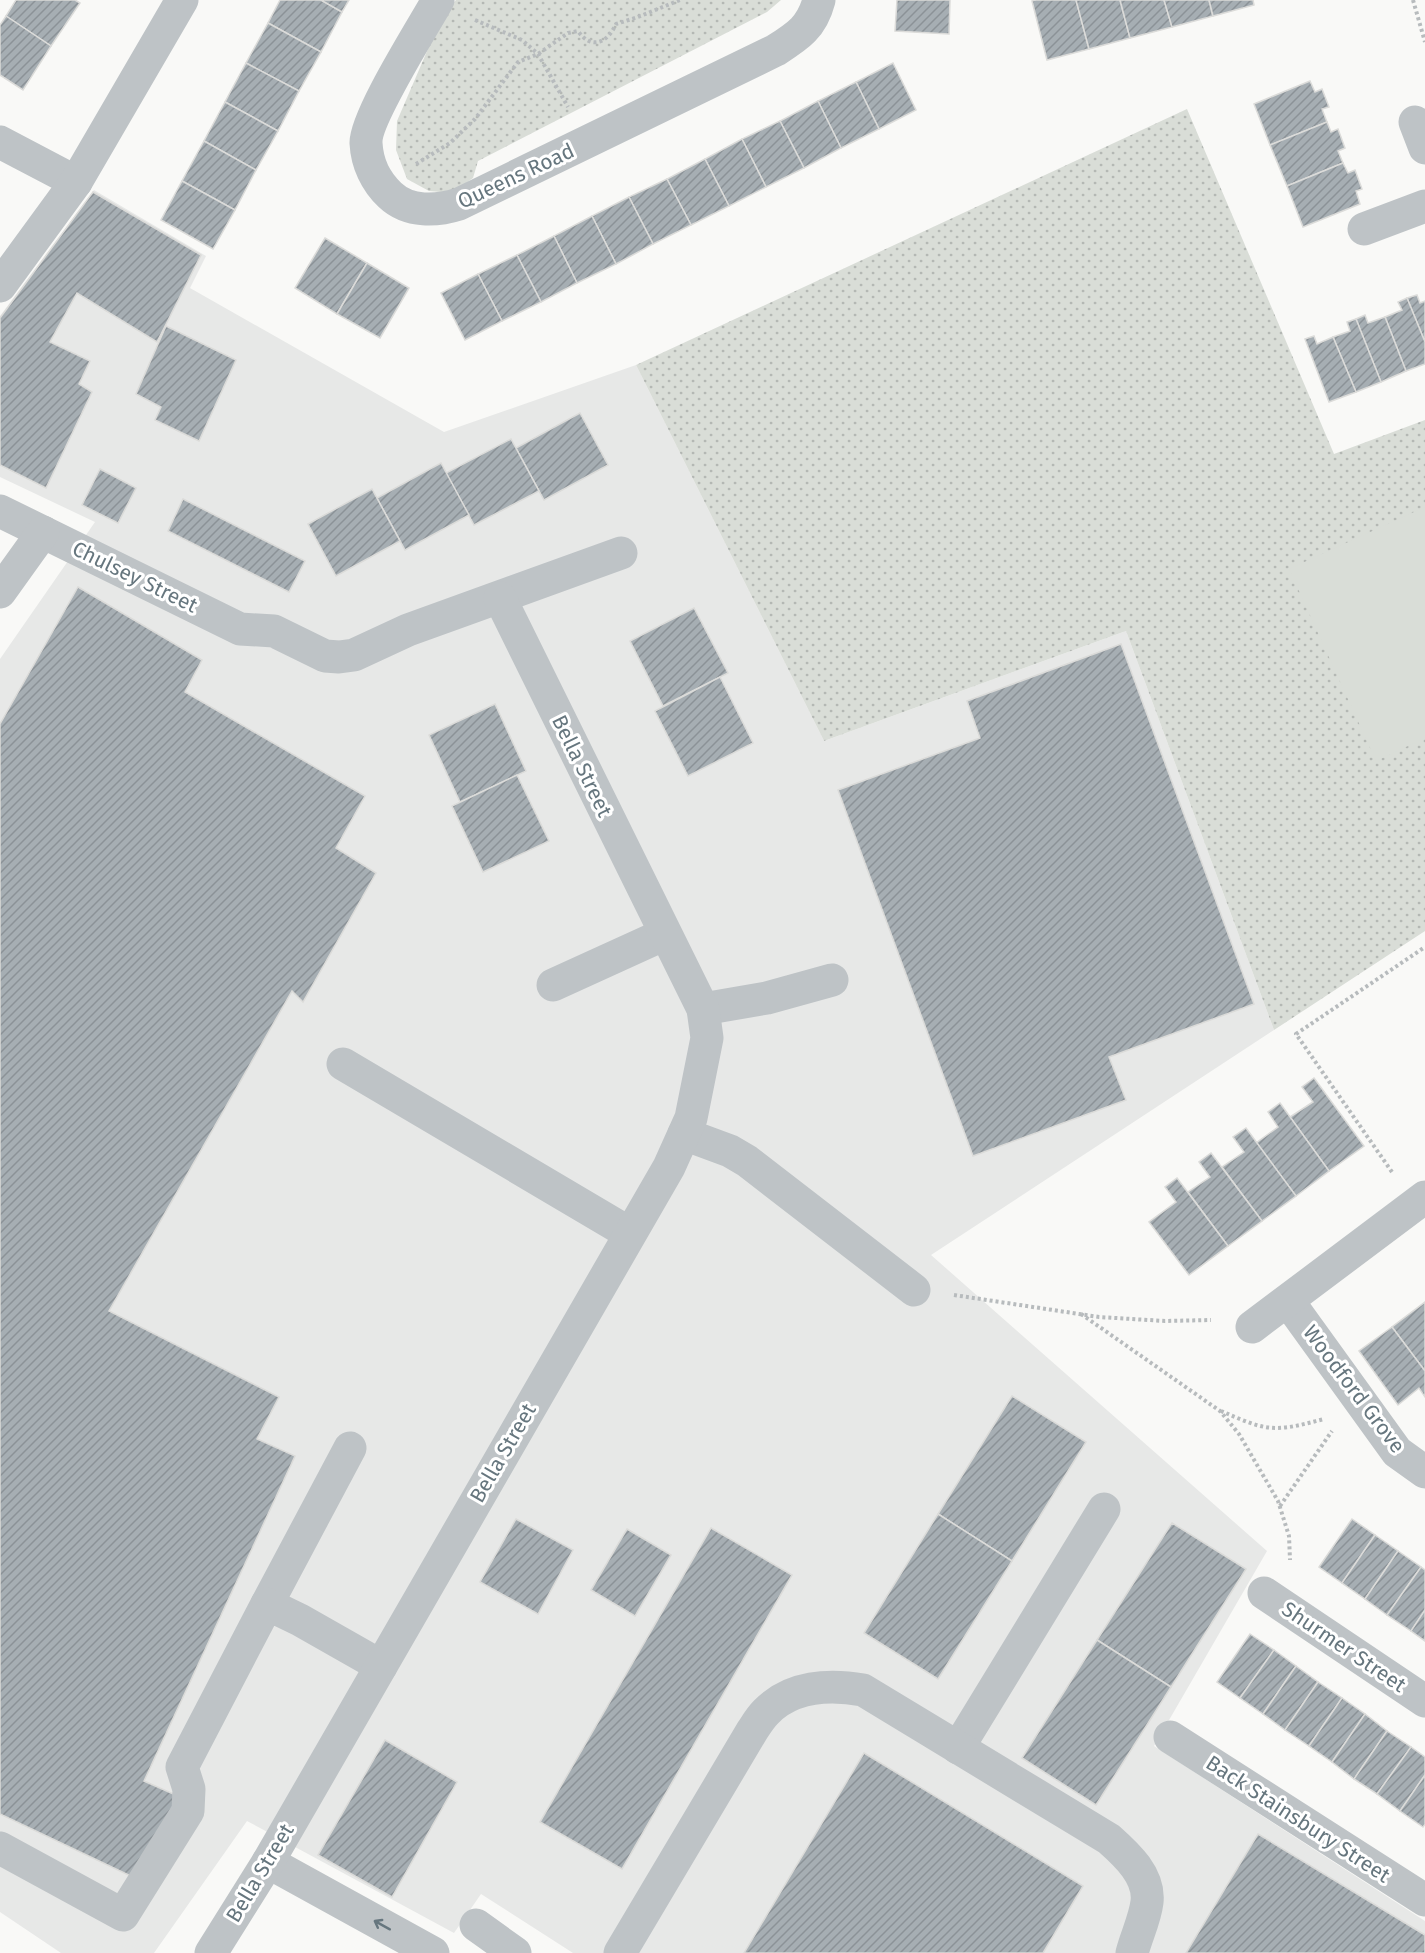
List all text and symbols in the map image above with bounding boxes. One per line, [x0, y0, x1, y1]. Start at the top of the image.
street label: Queens Road [454, 138, 578, 214]
street label: Chulsey Street [68, 535, 202, 619]
street label: Bella Street [546, 711, 618, 822]
street label: Woodford Grove [1297, 1320, 1411, 1458]
street label: Bella Street [464, 1398, 542, 1507]
street label: Shurmer Street [1277, 1596, 1411, 1698]
street label: Back Stainsbury Street [1201, 1750, 1395, 1889]
street label: Bella Street [220, 1819, 300, 1927]
one-way arrow [374, 1919, 391, 1931]

